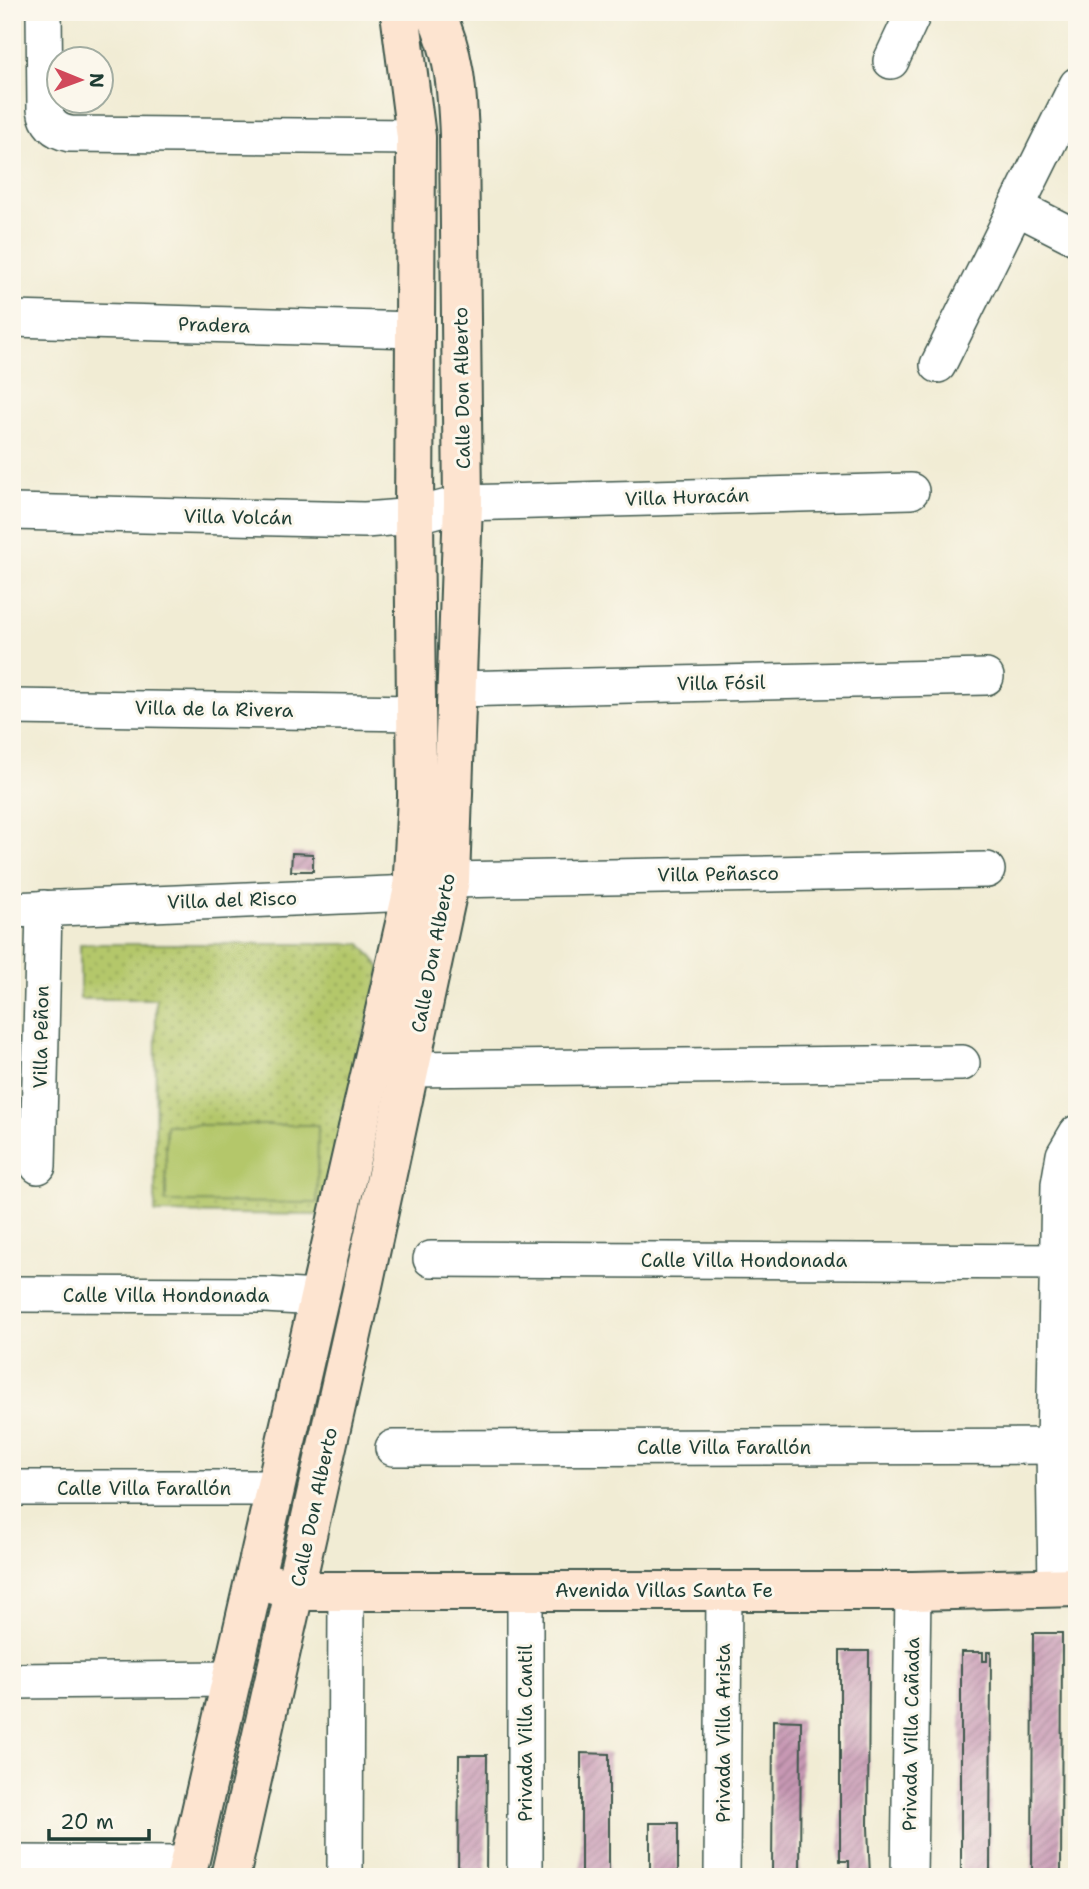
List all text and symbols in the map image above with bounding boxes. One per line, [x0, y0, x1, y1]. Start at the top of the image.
north arrow [46, 46, 116, 116]
text: N [84, 73, 109, 88]
street label: Calle Don Alberto [448, 307, 476, 469]
street label: Pradera [178, 311, 251, 339]
street label: Villa Huracán [624, 482, 750, 512]
street label: Villa Volcán [183, 504, 293, 530]
street label: Villa Fósil [676, 670, 766, 696]
street label: Villa de la Rivera [134, 695, 294, 723]
street label: Villa Peñasco [657, 860, 779, 888]
street label: Calle Don Alberto [405, 871, 461, 1035]
street label: Villa del Risco [166, 885, 298, 915]
street label: Villa Peñon [28, 985, 54, 1089]
street label: Calle Villa Hondonada [641, 1248, 847, 1273]
street label: Calle Villa Hondonada [63, 1283, 269, 1308]
street label: Calle Don Alberto [285, 1425, 343, 1589]
street label: Calle Villa Farallón [637, 1435, 811, 1460]
street label: Calle Villa Farallón [57, 1476, 231, 1501]
street label: Avenida Villas Santa Fe [555, 1578, 773, 1603]
street label: Privada Villa Cañada [897, 1637, 925, 1831]
street label: Privada Villa Arista [711, 1643, 736, 1823]
street label: Privada Villa Cantil [513, 1644, 538, 1822]
scale bar [49, 1798, 149, 1842]
text: 20 m [60, 1808, 114, 1836]

